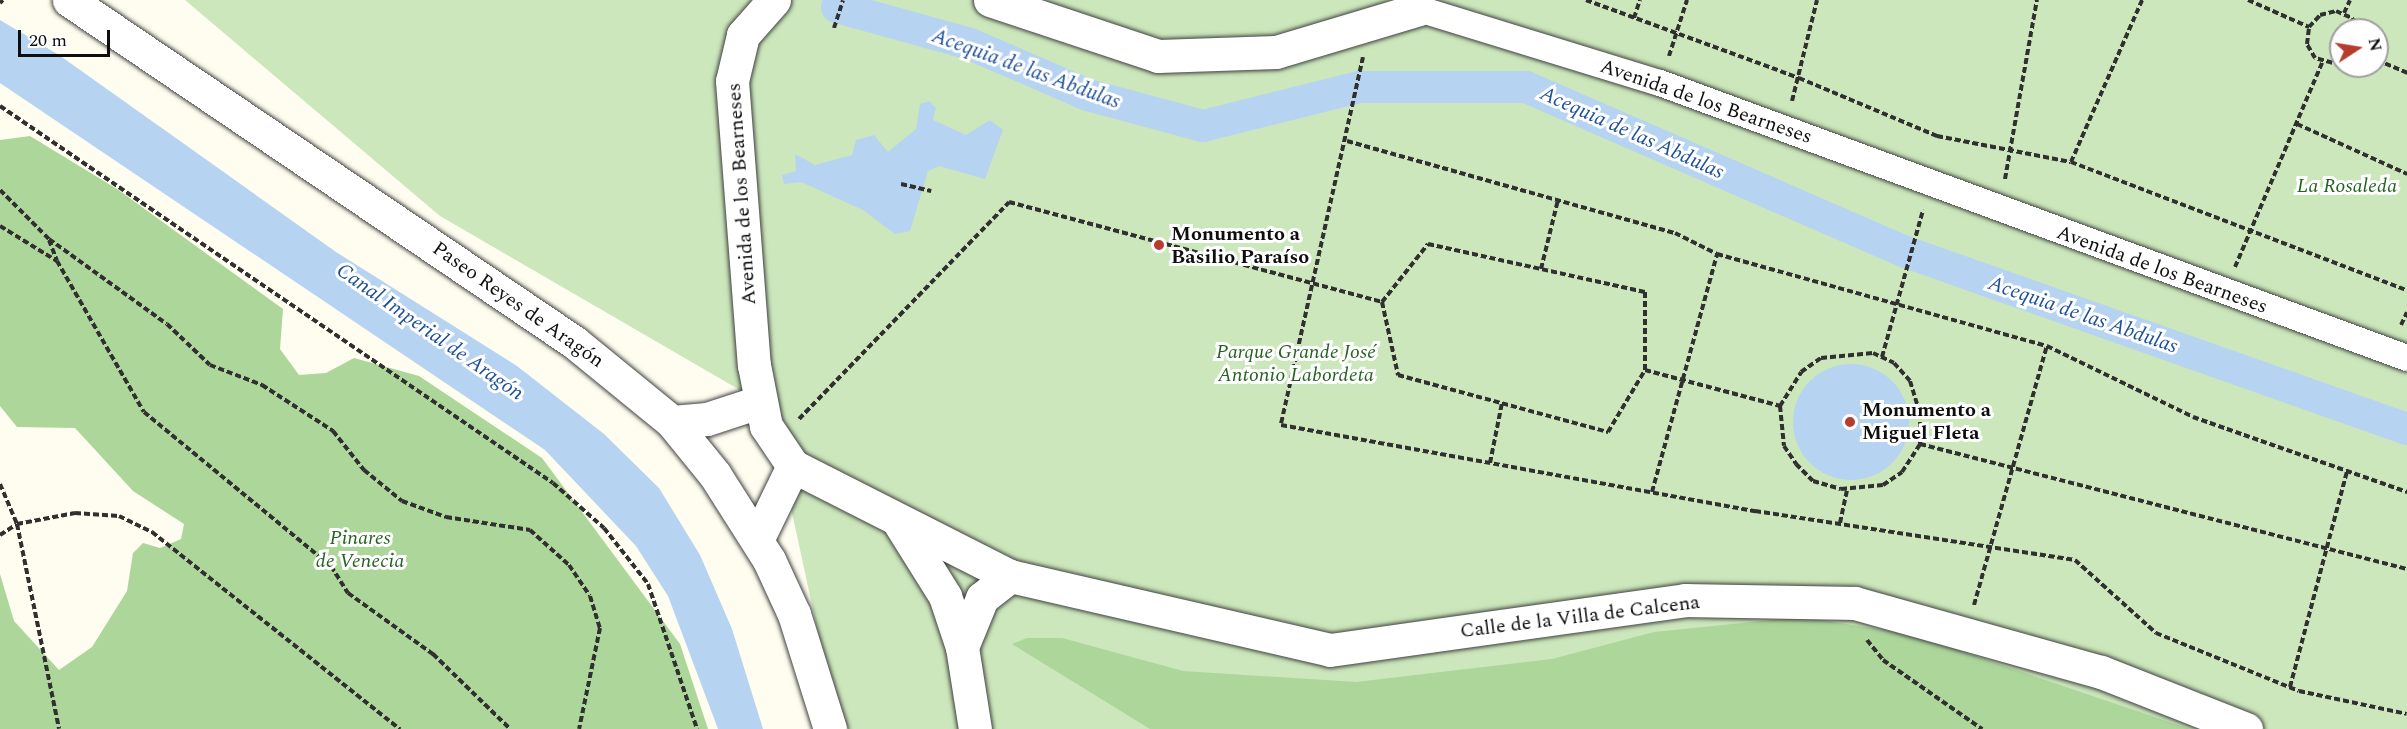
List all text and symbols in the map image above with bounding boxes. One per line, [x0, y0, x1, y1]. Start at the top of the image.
scale bar [21, 18, 112, 56]
north arrow [2329, 18, 2389, 78]
water label: Acequia de las Abdulas [929, 23, 1123, 115]
text: 20 m [29, 27, 67, 54]
text: N [2362, 36, 2388, 54]
street label: Avenida de los Bearneses [1597, 54, 1815, 150]
water label: Acequia de las Abdulas [1536, 81, 1728, 185]
street label: Avenida de los Bearneses [722, 82, 762, 306]
park label: La Rosaleda [2297, 174, 2397, 198]
street label: Avenida de los Bearneses [2053, 221, 2271, 319]
place label: Monumento a Basilio Paraíso [1171, 222, 1309, 269]
street label: Paseo Reyes de Aragón [428, 237, 608, 373]
marker: Monumento a Basilio Paraíso [1152, 238, 1166, 252]
water label: Canal Imperial de Aragón [332, 258, 528, 406]
water label: Acequia de las Abdulas [1985, 271, 2181, 359]
park label: Parque Grande José Antonio Labordeta [1216, 341, 1376, 388]
place label: Monumento a Miguel Fleta [1862, 398, 1991, 445]
marker: Monumento a Miguel Fleta [1843, 415, 1857, 429]
park label: Pinares de Venecia [316, 527, 404, 574]
street label: Calle de la Villa de Calcena [1459, 590, 1701, 644]

